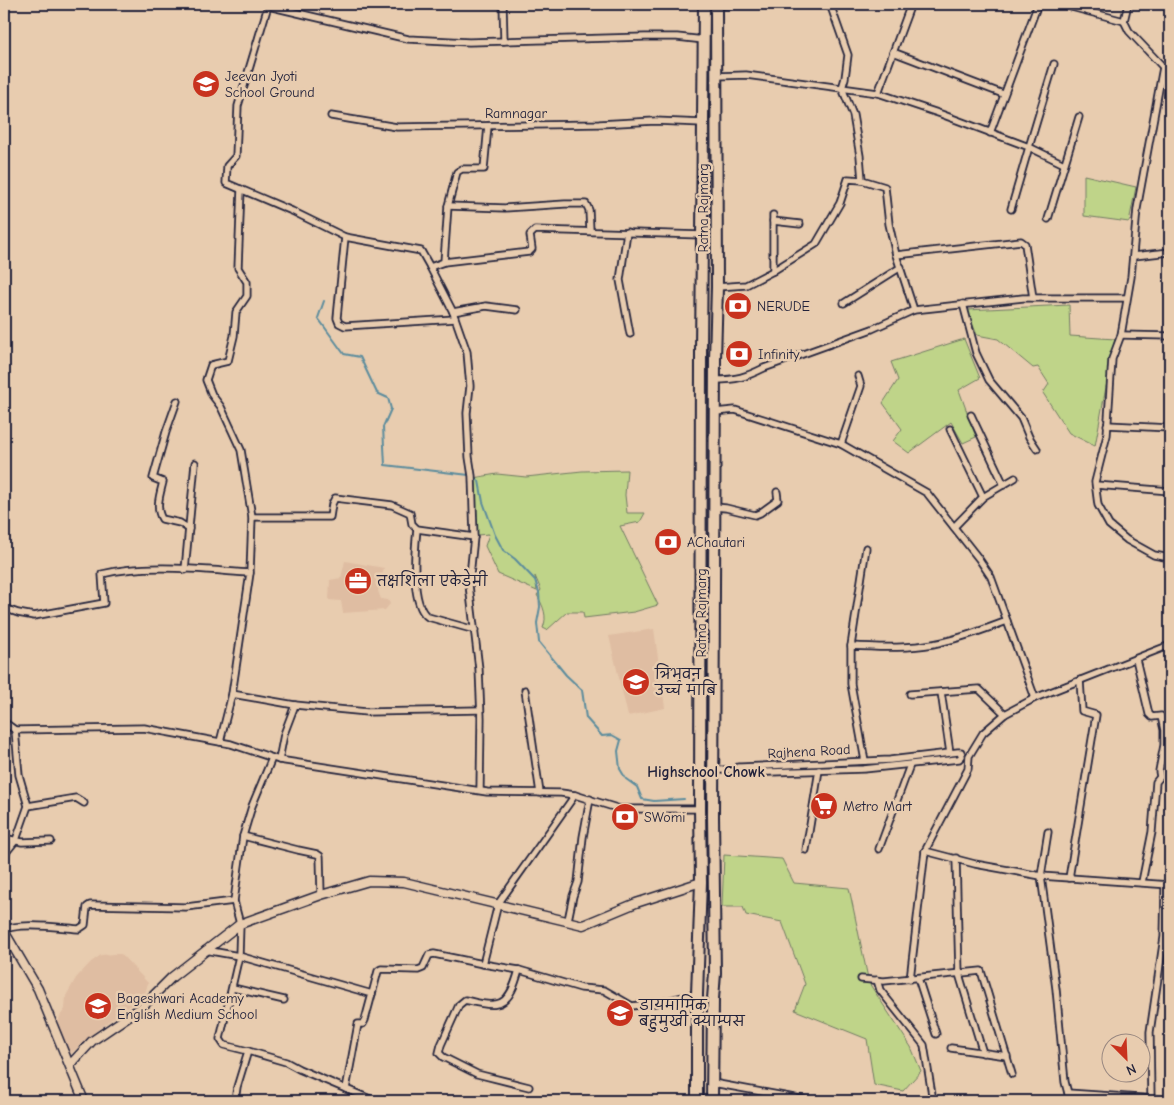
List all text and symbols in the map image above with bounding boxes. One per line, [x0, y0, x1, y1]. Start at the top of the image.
place label: Jeevan Jyoti School Ground [225, 68, 315, 101]
school or university icon: Jeevan Jyoti School Ground [191, 69, 221, 99]
street label: Ramnagar [485, 105, 548, 122]
street label: Ratna Rajmarg [695, 163, 712, 253]
bank icon: NERUDE [723, 291, 753, 321]
place label: NERUDE [757, 298, 810, 315]
bank icon: Infinity [724, 339, 754, 369]
place label: Infinity [758, 346, 800, 363]
bank icon: AChautari [653, 527, 683, 557]
place label: AChautari [687, 534, 745, 551]
office icon: तक्षशिला एकेडेमी [343, 566, 373, 596]
place label: तक्षशिला एकेडेमी [376, 568, 488, 590]
street label: Ratna Rajmarg [693, 568, 710, 658]
place label: त्रिभुवन उच्च माबि [654, 663, 717, 699]
school or university icon: त्रिभुवन उच्च माबि [621, 667, 651, 697]
street label: Rajhena Road [767, 741, 851, 762]
district label: Highschool Chowk [647, 763, 765, 781]
supermarket icon: Metro Mart [809, 791, 839, 821]
place label: Metro Mart [843, 798, 913, 815]
bank icon: SWomi [610, 802, 640, 832]
place label: SWomi [644, 809, 685, 826]
place label: Bageshwari Academy English Medium School [117, 990, 257, 1023]
school or university icon: Bageshwari Academy English Medium School [83, 991, 113, 1021]
place label: डायमामिक बहुमुखी क्याम्पस [638, 994, 746, 1033]
school or university icon: डायमामिक बहुमुखी क्याम्पस [605, 998, 635, 1028]
north arrow [1102, 1032, 1152, 1082]
text: N [1123, 1060, 1139, 1079]

